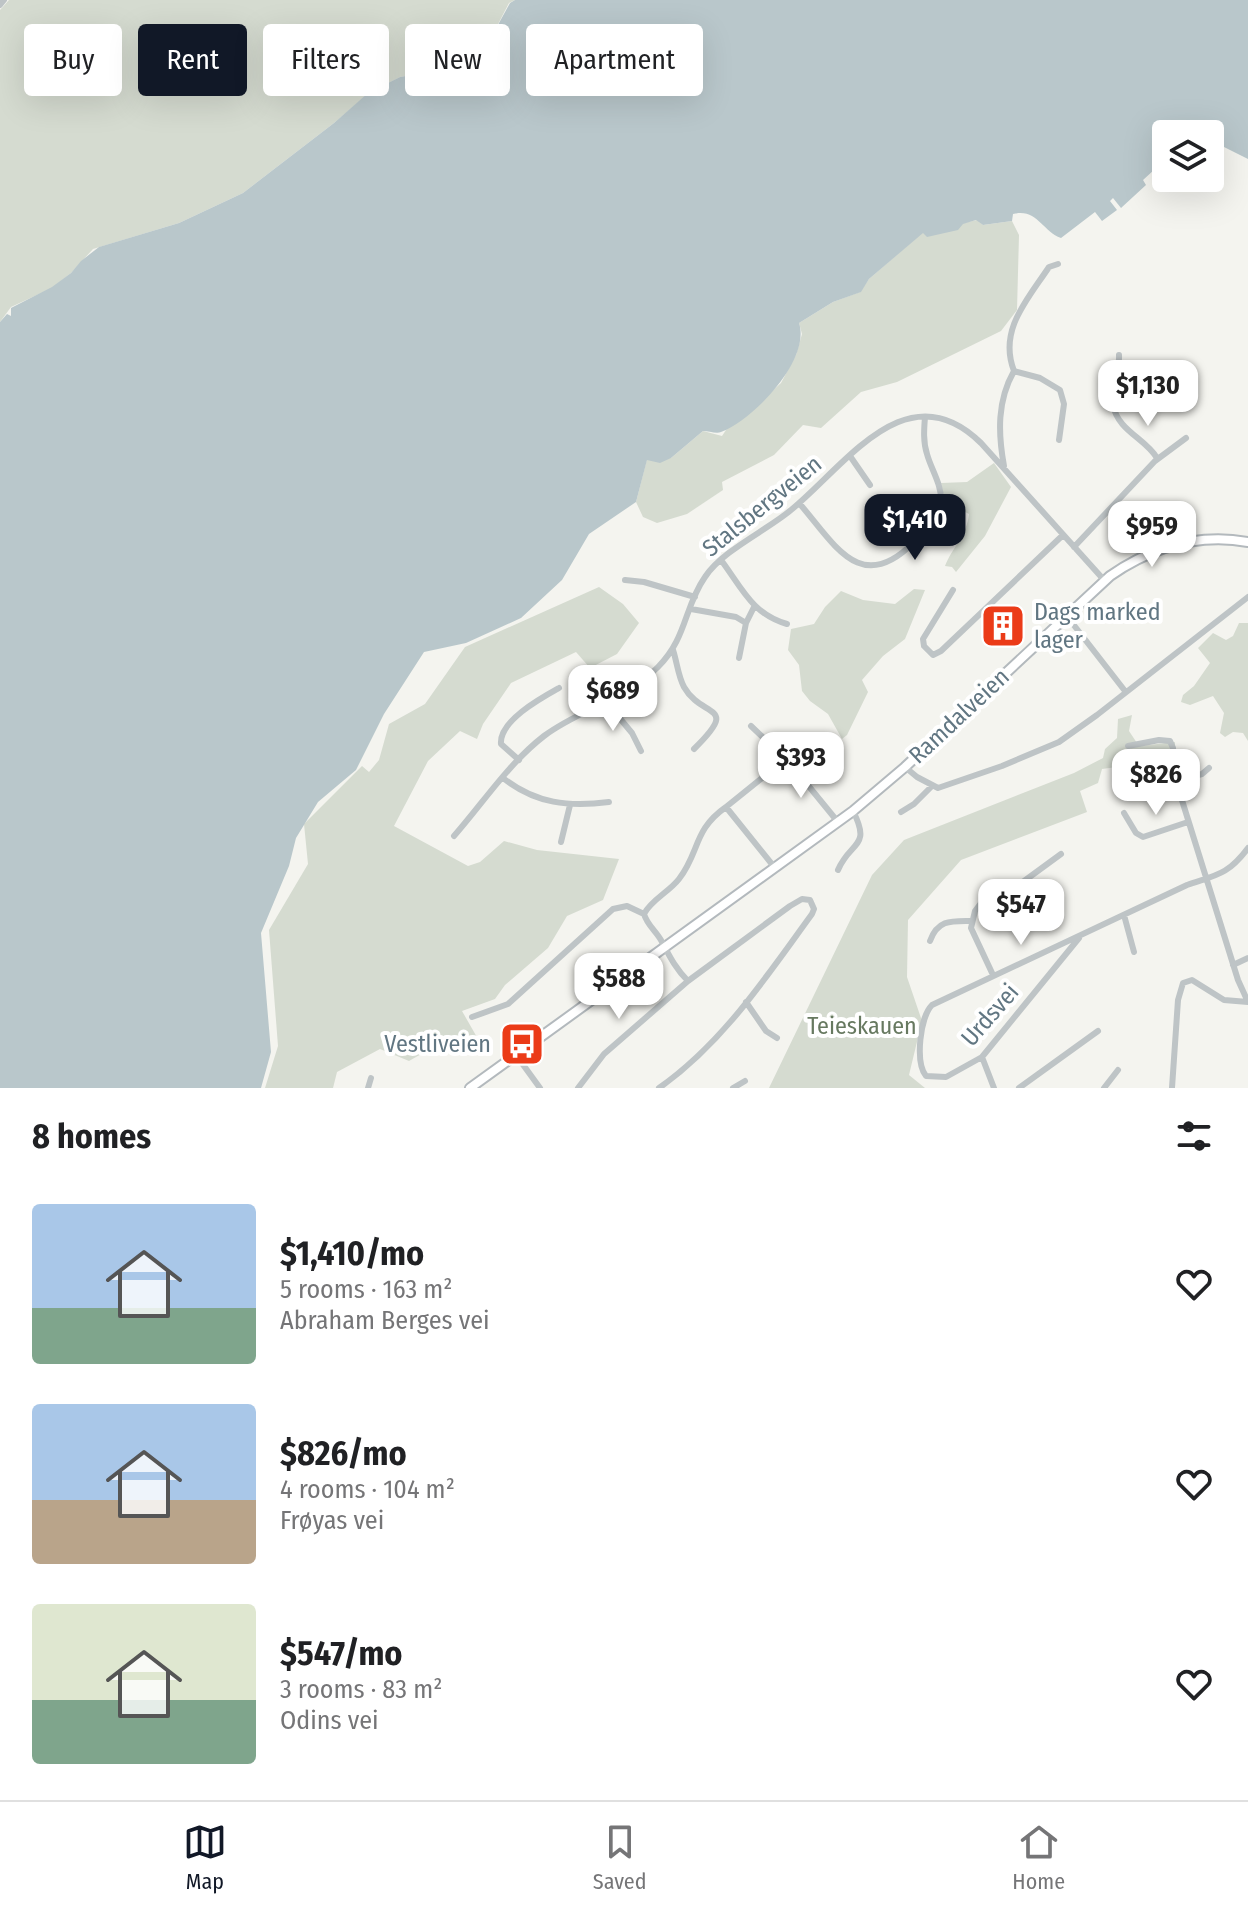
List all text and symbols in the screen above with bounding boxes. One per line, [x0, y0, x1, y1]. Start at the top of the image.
chip: Buy [24, 24, 122, 96]
chip: Rent [138, 24, 247, 96]
chip: Filters [263, 24, 389, 96]
chip: New [405, 24, 510, 96]
chip: Apartment [526, 24, 703, 96]
map controls [1152, 120, 1224, 192]
button: layers [1152, 120, 1224, 192]
pin: $1,130 [1083, 360, 1213, 428]
text: $1,130 [1116, 370, 1180, 401]
street label: Stalsbergveien [697, 450, 827, 562]
pin: $1,410 [850, 494, 980, 562]
pin: $959 [1105, 501, 1199, 569]
text: $1,410 [882, 504, 948, 535]
text: $959 [1126, 511, 1178, 542]
place label: Dags marked lager [1034, 598, 1161, 654]
building icon: Dags marked lager [979, 602, 1027, 650]
street label: Ramdalveien [903, 663, 1015, 769]
pin: $689 [566, 665, 660, 733]
text: $689 [586, 675, 640, 706]
pin: $393 [754, 732, 848, 800]
text: $393 [776, 742, 826, 773]
pin: $826 [1109, 749, 1203, 817]
text: $826 [1130, 759, 1182, 790]
pin: $547 [974, 879, 1068, 947]
text: $547 [996, 889, 1046, 920]
pin: $588 [572, 953, 666, 1021]
text: $588 [592, 963, 646, 994]
street label: Urdsvei [955, 978, 1025, 1052]
park label: Teieskauen [807, 1012, 917, 1040]
bus stop icon: Vestliveien [498, 1020, 546, 1068]
place label: Vestliveien [384, 1030, 491, 1058]
icon: filters [1172, 1114, 1216, 1158]
text: 8 homes [32, 1116, 151, 1157]
text: $1,410/mo [280, 1233, 424, 1274]
icon: home [96, 1236, 192, 1332]
icon: heart [1172, 1262, 1216, 1306]
text: 5 rooms · 163 m² [280, 1274, 453, 1305]
text: Abraham Berges vei [280, 1305, 490, 1336]
text: $826/mo [280, 1433, 407, 1474]
icon: home [96, 1436, 192, 1532]
icon: heart [1172, 1462, 1216, 1506]
text: 4 rooms · 104 m² [280, 1474, 455, 1505]
text: Frøyas vei [280, 1505, 384, 1536]
text: $547/mo [280, 1633, 403, 1674]
icon: home [96, 1636, 192, 1732]
icon: heart [1172, 1662, 1216, 1706]
text: 3 rooms · 83 m² [280, 1674, 442, 1705]
text: Odins vei [280, 1705, 379, 1736]
tab: Map [183, 1820, 227, 1895]
tab: Saved [593, 1820, 647, 1895]
tab: Home [1012, 1820, 1065, 1895]

